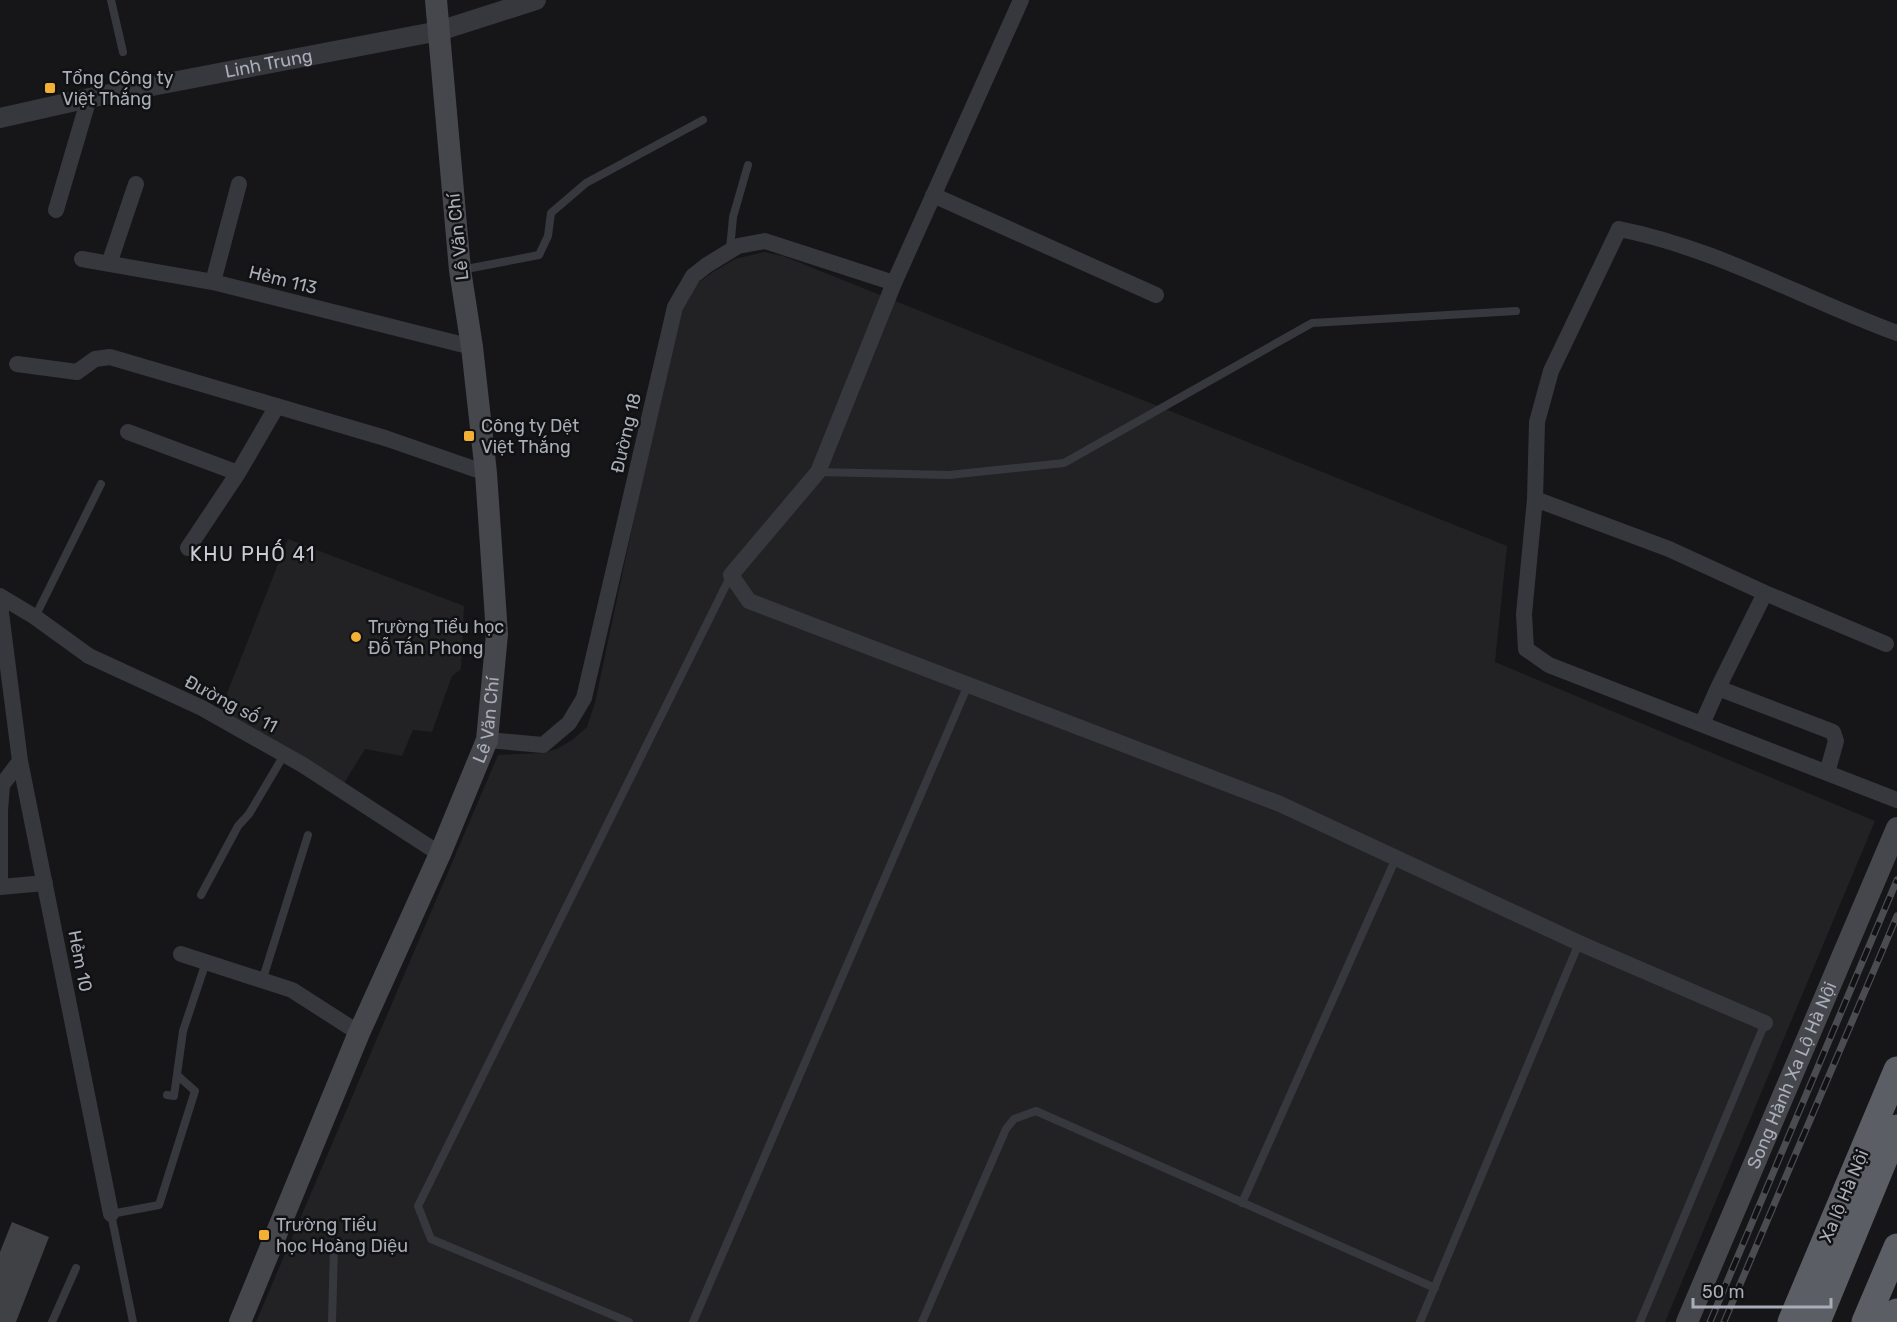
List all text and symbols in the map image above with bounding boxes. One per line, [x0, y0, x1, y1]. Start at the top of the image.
street label: Linh Trung [223, 44, 314, 83]
place label: Tổng Công ty Việt Thắng [62, 67, 174, 110]
marker: Tổng Công ty Việt Thắng [43, 81, 57, 95]
street label: Lê Văn Chí [442, 191, 474, 282]
street label: Hẻm 113 [247, 261, 319, 299]
street label: Đường 18 [606, 391, 646, 475]
place label: Công ty Dệt Việt Thắng [481, 415, 579, 458]
marker: Công ty Dệt Việt Thắng [462, 429, 476, 443]
district label: KHU PHỐ 41 [190, 539, 316, 566]
place label: Trường Tiểu học Đỗ Tấn Phong [368, 616, 504, 659]
marker: Trường Tiểu học Đỗ Tấn Phong [349, 630, 363, 644]
street label: Đường số 11 [181, 670, 281, 738]
street label: Lê Văn Chí [468, 674, 504, 766]
street label: Hẻm 10 [63, 928, 97, 994]
street label: Song Hành Xa Lộ Hà Nội [1742, 978, 1841, 1172]
street label: Xa lộ Hà Nội [1815, 1146, 1873, 1246]
place label: Trường Tiểu học Hoàng Diệu [276, 1214, 408, 1257]
marker: Trường Tiểu học Hoàng Diệu [257, 1228, 271, 1242]
scale bar [1693, 1271, 1831, 1309]
text: 50 m [1702, 1281, 1745, 1303]

